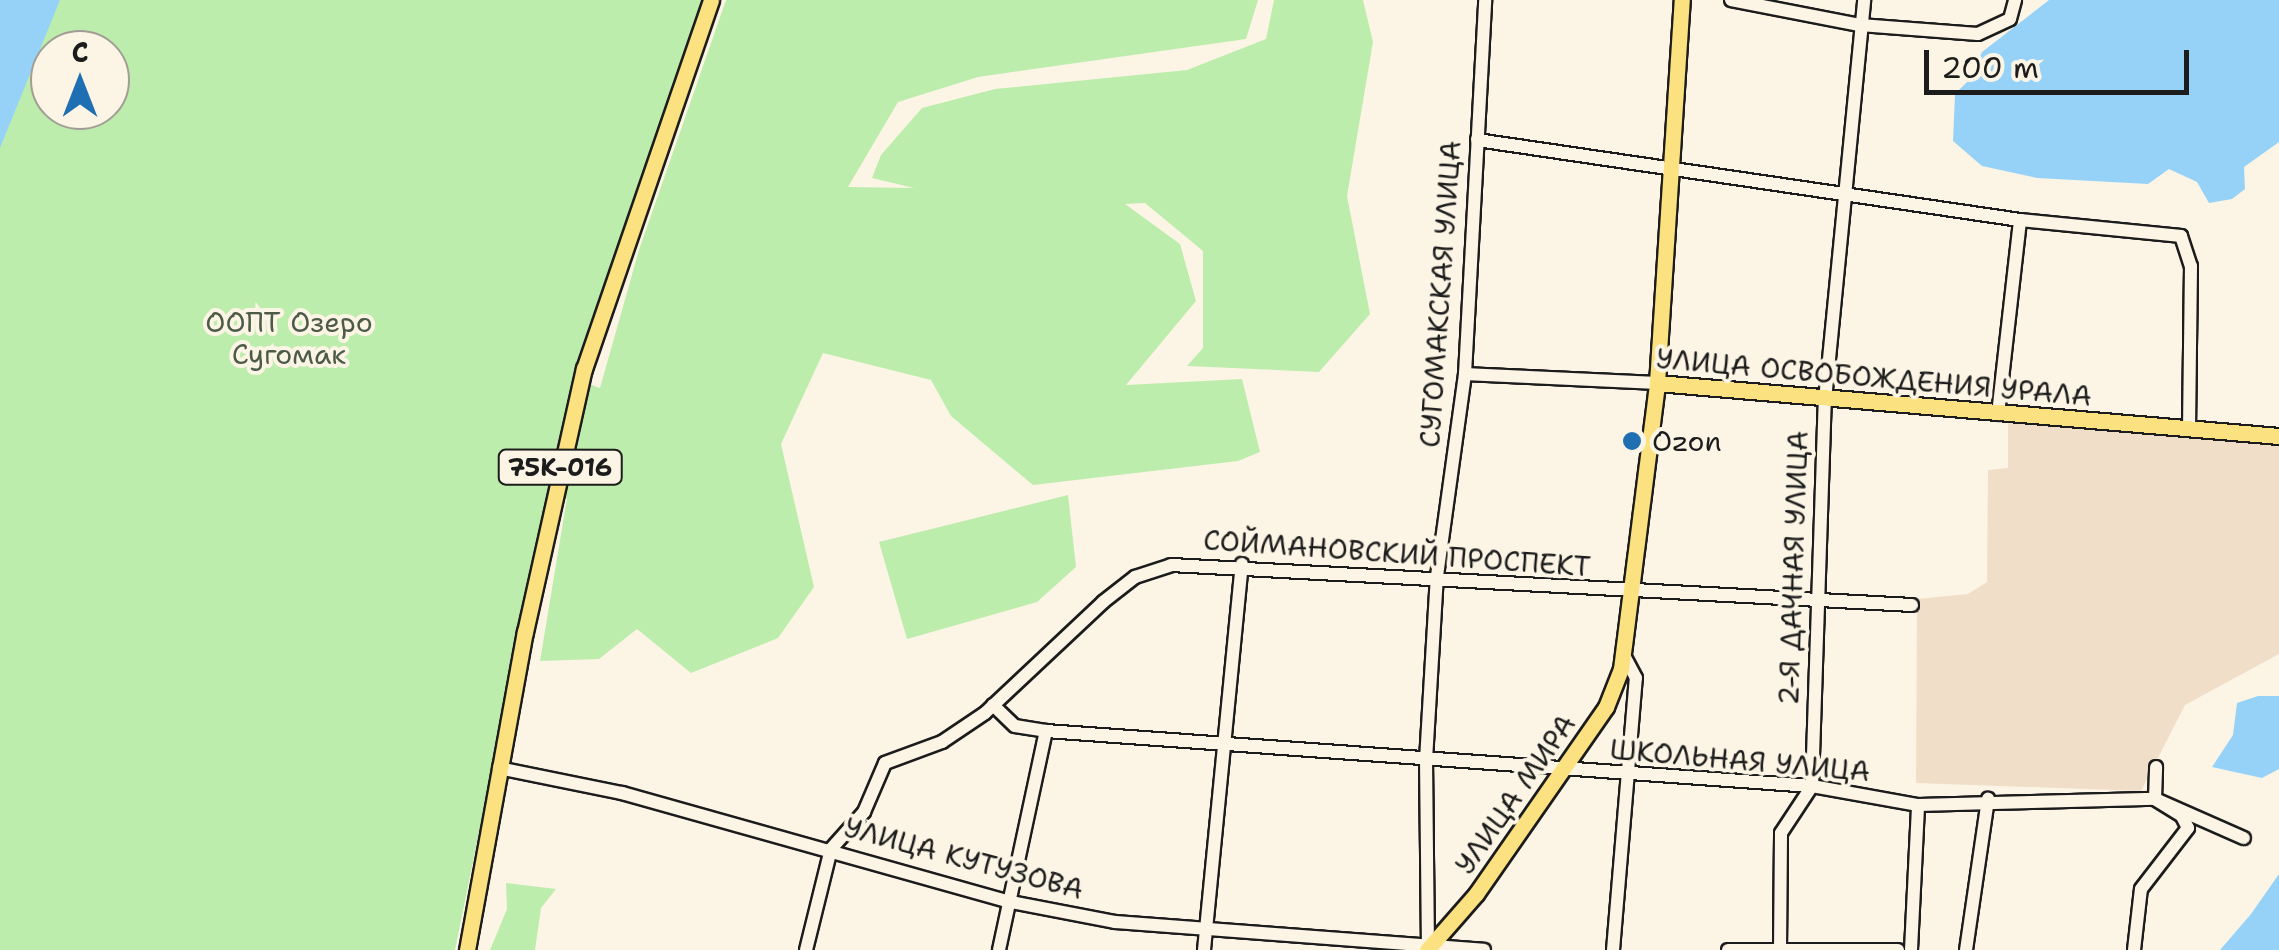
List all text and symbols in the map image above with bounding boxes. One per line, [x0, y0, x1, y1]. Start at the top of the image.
north arrow [30, 30, 130, 130]
scale bar [1929, 30, 2194, 92]
text: С [71, 33, 89, 71]
text: 200 m [1941, 47, 2039, 88]
street label: СУГОМАКСКАЯ УЛИЦА [1413, 139, 1467, 449]
park label: ООПТ Озеро Сугомак [205, 305, 373, 371]
street label: УЛИЦА ОСВОБОЖДЕНИЯ УРАЛА [1655, 341, 2093, 413]
place label: Ozon [1652, 424, 1722, 458]
marker: Ozon [1621, 430, 1643, 452]
street label: 2-Я ДАЧНАЯ УЛИЦА [1771, 430, 1815, 706]
road number: 75К-016 [498, 447, 622, 487]
street label: СОЙМАНОВСКИЙ ПРОСПЕКТ [1202, 523, 1592, 583]
street label: УЛИЦА МИРА [1448, 708, 1582, 880]
street label: ШКОЛЬНАЯ УЛИЦА [1608, 732, 1872, 788]
street label: УЛИЦА КУТУЗОВА [841, 810, 1087, 906]

